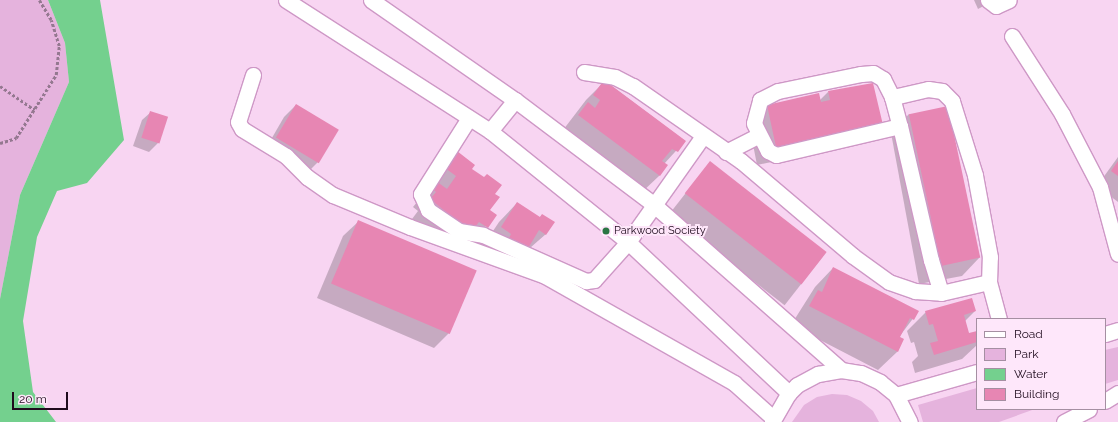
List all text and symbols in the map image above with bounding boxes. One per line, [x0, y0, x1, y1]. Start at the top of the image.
place label: Parkwood Society [614, 224, 706, 238]
marker: Parkwood Society [601, 226, 611, 236]
legend [976, 318, 1106, 410]
text: Road [1014, 327, 1043, 341]
text: Park [1014, 347, 1039, 361]
text: Water [1014, 367, 1048, 381]
scale bar [14, 384, 70, 410]
text: Building [1014, 387, 1060, 401]
text: 20 m [19, 392, 47, 406]

